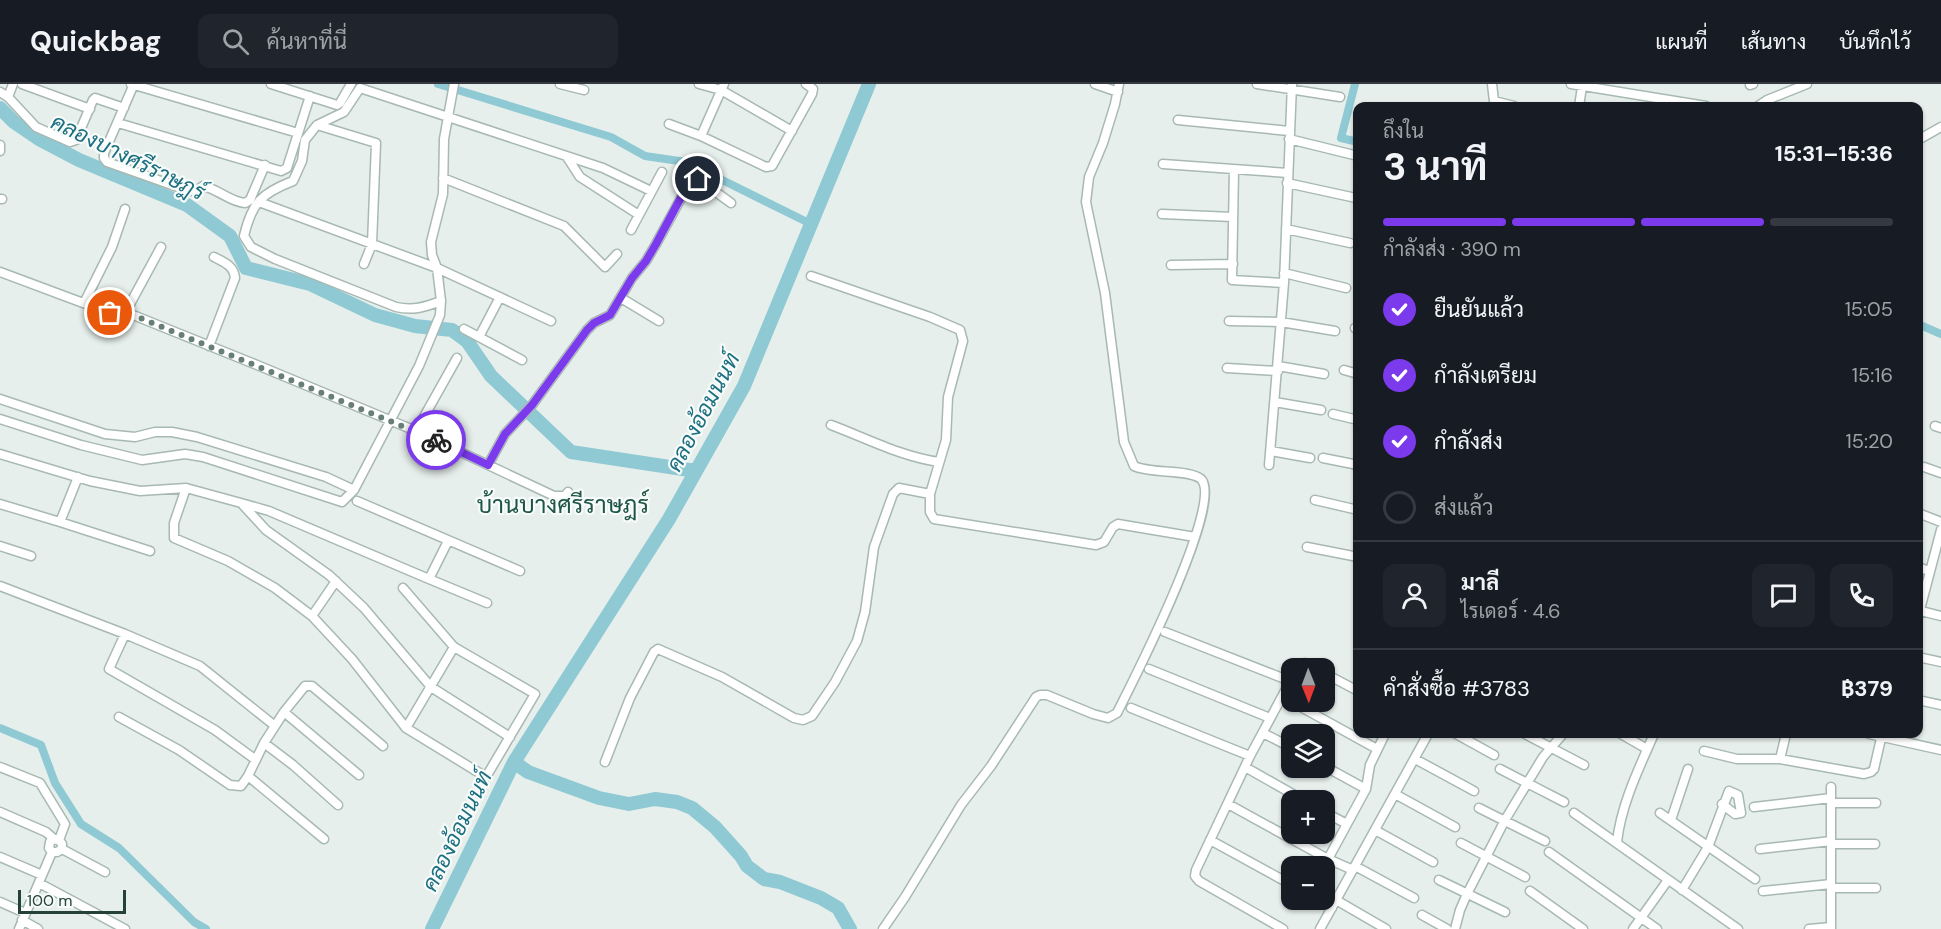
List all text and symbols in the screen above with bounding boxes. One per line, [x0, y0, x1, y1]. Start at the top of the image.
search box [198, 14, 618, 68]
text: Quickbag [30, 23, 162, 60]
icon: search [219, 25, 252, 58]
text: ค้นหาที่นี่ [267, 27, 347, 56]
text: แผนที่ [1655, 28, 1708, 56]
text: เส้นทาง [1741, 28, 1806, 56]
text: บันทึกไว้ [1839, 28, 1911, 56]
water label: คลองบางศรีราษฎร์ [46, 107, 213, 209]
text: ถึงใน [1383, 118, 1424, 144]
text: 15:31–15:36 [1775, 139, 1893, 168]
text: 3 นาที [1383, 141, 1487, 192]
pin [672, 153, 723, 204]
icon: home [681, 162, 714, 195]
text: กำลังส่ง · 390 m [1383, 236, 1521, 262]
pin [84, 287, 135, 338]
icon: check [1383, 293, 1416, 326]
text: ยืนยันแล้ว [1434, 295, 1524, 324]
icon: bag [93, 296, 126, 329]
text: 15:05 [1845, 296, 1893, 322]
water label: คลองอ้อมนนท์ [660, 345, 748, 477]
icon: check [1383, 359, 1416, 392]
text: กำลังเตรียม [1434, 361, 1537, 390]
text: 15:16 [1852, 362, 1893, 388]
courier [406, 410, 466, 470]
icon: bike [420, 424, 453, 457]
icon: check [1383, 425, 1416, 458]
text: กำลังส่ง [1434, 427, 1503, 456]
text: 15:20 [1846, 428, 1893, 454]
district label: บ้านบางศรีราษฎร์ [477, 489, 649, 521]
text: ส่งแล้ว [1434, 493, 1494, 522]
button: person [1383, 564, 1446, 627]
button: chat [1752, 564, 1815, 627]
button: phone [1830, 564, 1893, 627]
text: มาลี [1461, 568, 1499, 597]
text: ไรเดอร์ · 4.6 [1461, 598, 1561, 624]
north arrow [1281, 658, 1335, 712]
map controls [1281, 658, 1335, 910]
text: คำสั่งซื้อ #3783 [1383, 674, 1530, 703]
text: ฿379 [1841, 674, 1893, 703]
button: layers [1281, 724, 1335, 778]
water label: คลองอ้อมนนท์ [415, 763, 500, 896]
button: + [1281, 790, 1335, 844]
button: − [1281, 856, 1335, 910]
scale bar [18, 887, 126, 914]
text: 100 m [27, 890, 72, 911]

